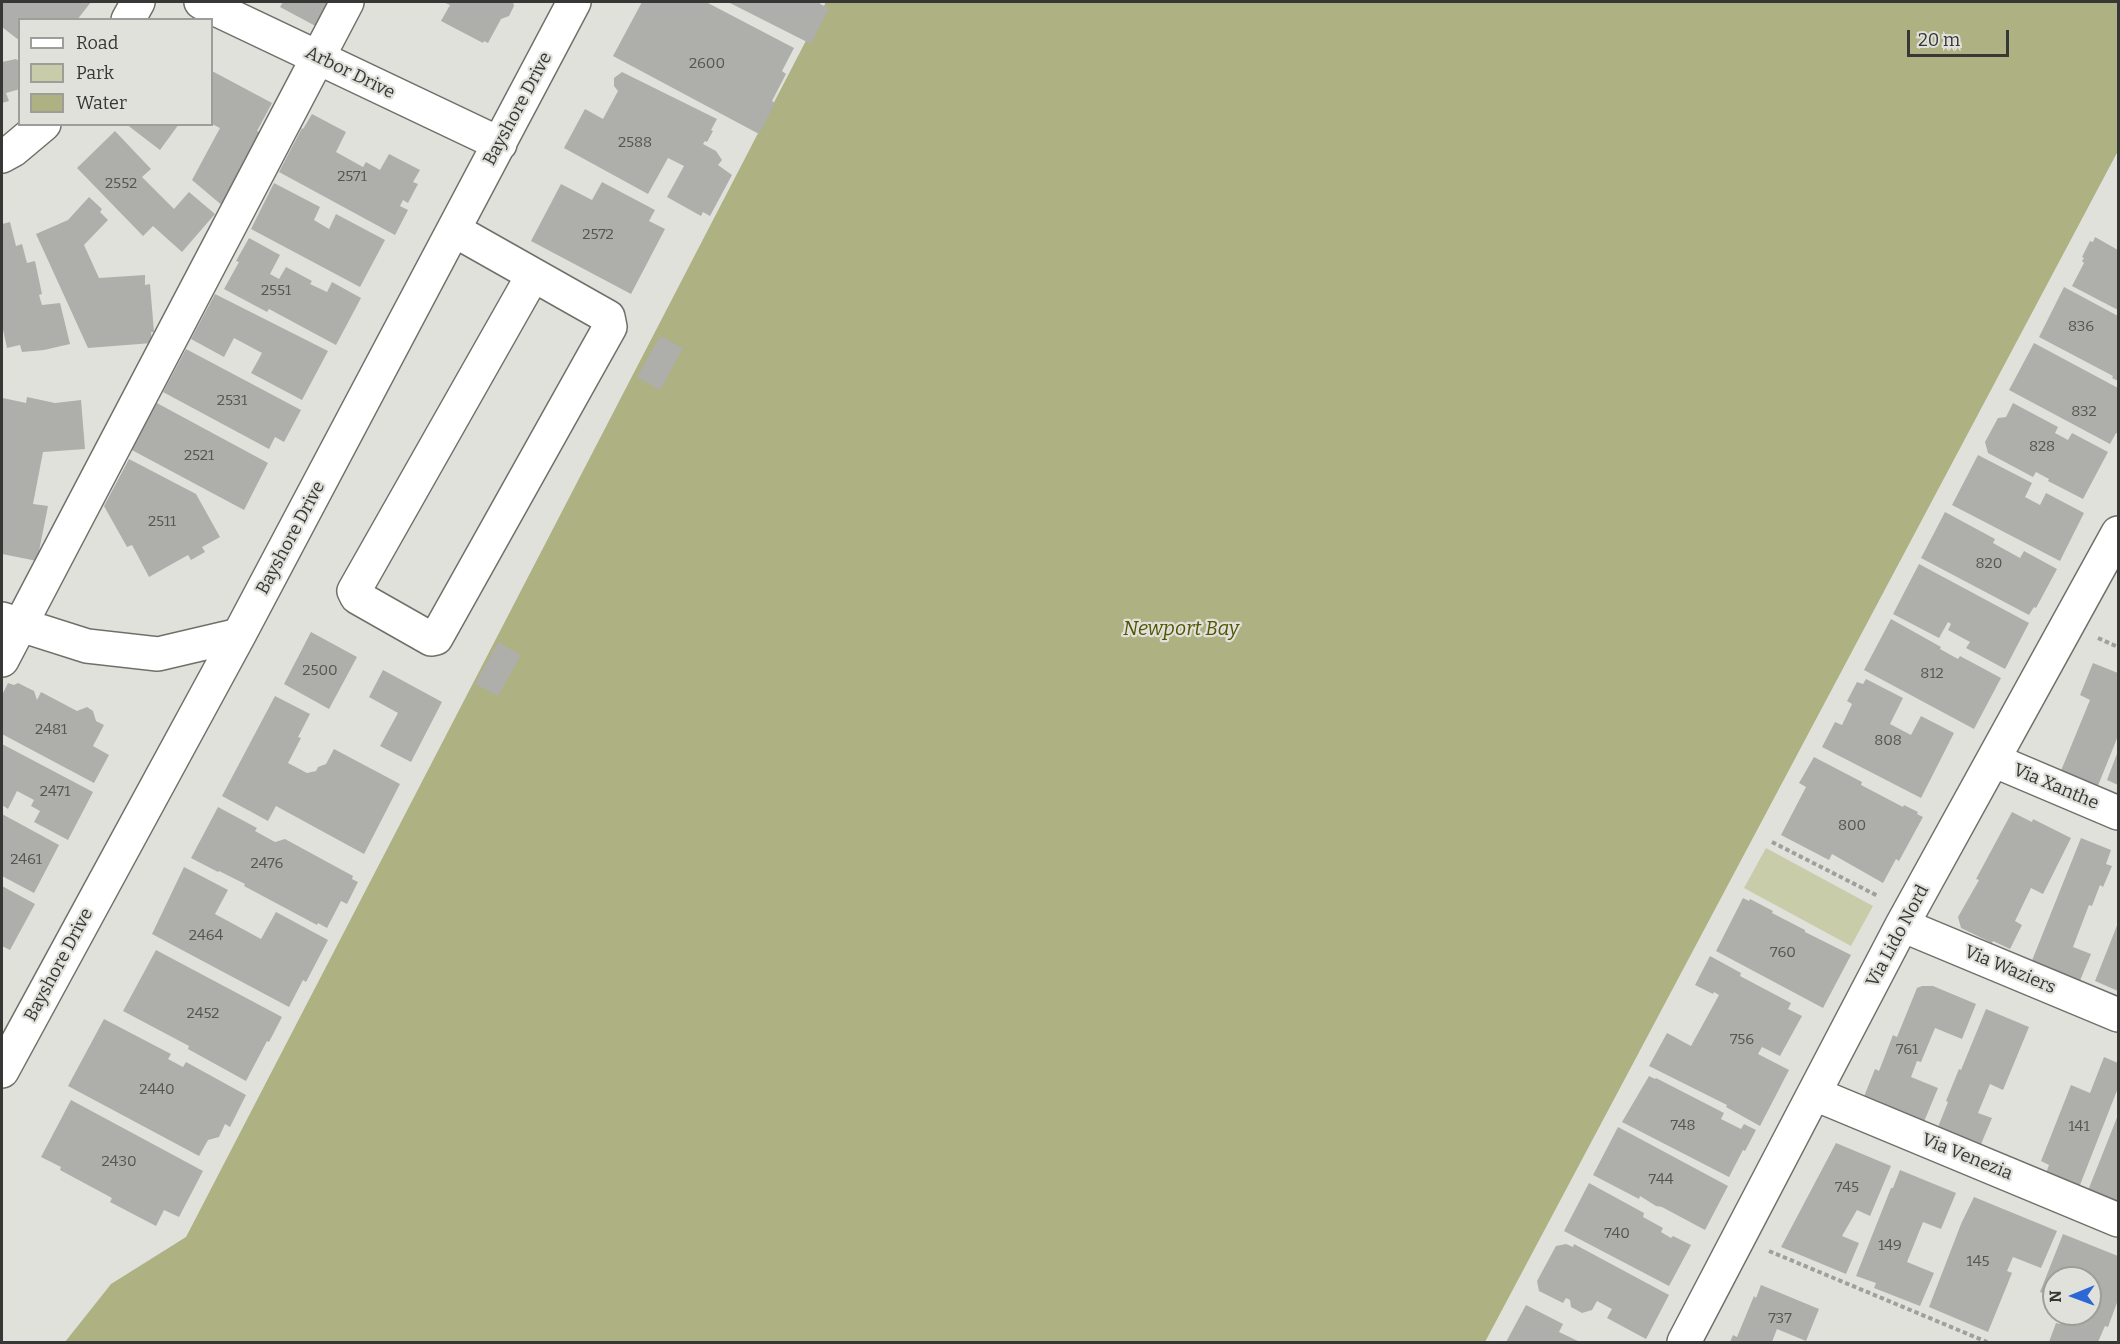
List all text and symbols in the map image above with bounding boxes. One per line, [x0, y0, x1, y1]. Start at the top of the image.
legend [18, 18, 213, 126]
scale bar [1910, 18, 2012, 56]
text: 20 m [1918, 29, 1960, 51]
text: Road [76, 32, 118, 54]
street label: Arbor Drive [302, 42, 398, 104]
street label: Bayshore Drive [479, 49, 557, 169]
house number: 2600 [689, 55, 725, 73]
text: Park [76, 62, 114, 84]
text: Water [76, 92, 127, 114]
house number: 2588 [618, 134, 652, 152]
house number: 2571 [337, 168, 367, 186]
house number: 2552 [105, 175, 137, 193]
house number: 2572 [582, 226, 614, 244]
house number: 2551 [261, 282, 291, 300]
house number: 836 [2068, 318, 2094, 336]
house number: 2531 [217, 392, 247, 410]
house number: 832 [2071, 403, 2097, 421]
house number: 828 [2029, 438, 2055, 456]
house number: 2521 [184, 447, 214, 465]
street label: Bayshore Drive [252, 478, 330, 598]
house number: 2511 [148, 513, 176, 531]
house number: 820 [1976, 555, 2002, 573]
water label: Newport Bay [1123, 617, 1239, 641]
house number: 2500 [302, 662, 338, 680]
house number: 812 [1920, 665, 1944, 683]
house number: 2481 [35, 721, 67, 739]
house number: 808 [1874, 732, 1902, 750]
street label: Via Xanthe [2010, 759, 2102, 815]
house number: 2471 [40, 783, 70, 801]
house number: 800 [1838, 817, 1866, 835]
house number: 2461 [10, 851, 42, 869]
house number: 2476 [251, 855, 283, 873]
street label: Via Lido Nord [1862, 881, 1934, 991]
street label: Bayshore Drive [20, 905, 98, 1025]
house number: 2464 [189, 927, 223, 945]
street label: Via Waziers [1961, 941, 2059, 999]
house number: 760 [1770, 944, 1796, 962]
house number: 2452 [187, 1005, 219, 1023]
house number: 756 [1730, 1031, 1754, 1049]
house number: 761 [1896, 1041, 1918, 1059]
house number: 2440 [139, 1081, 175, 1099]
house number: 748 [1670, 1117, 1696, 1135]
house number: 141 [2069, 1118, 2089, 1136]
street label: Via Venezia [1918, 1129, 2016, 1185]
house number: 2430 [101, 1153, 137, 1171]
house number: 744 [1649, 1171, 1673, 1189]
house number: 745 [1835, 1179, 1859, 1197]
house number: 740 [1604, 1225, 1630, 1243]
house number: 149 [1878, 1237, 1902, 1255]
house number: 145 [1967, 1253, 1989, 1271]
north arrow [2042, 1266, 2102, 1326]
text: N [2046, 1290, 2065, 1303]
house number: 737 [1768, 1310, 1792, 1328]

